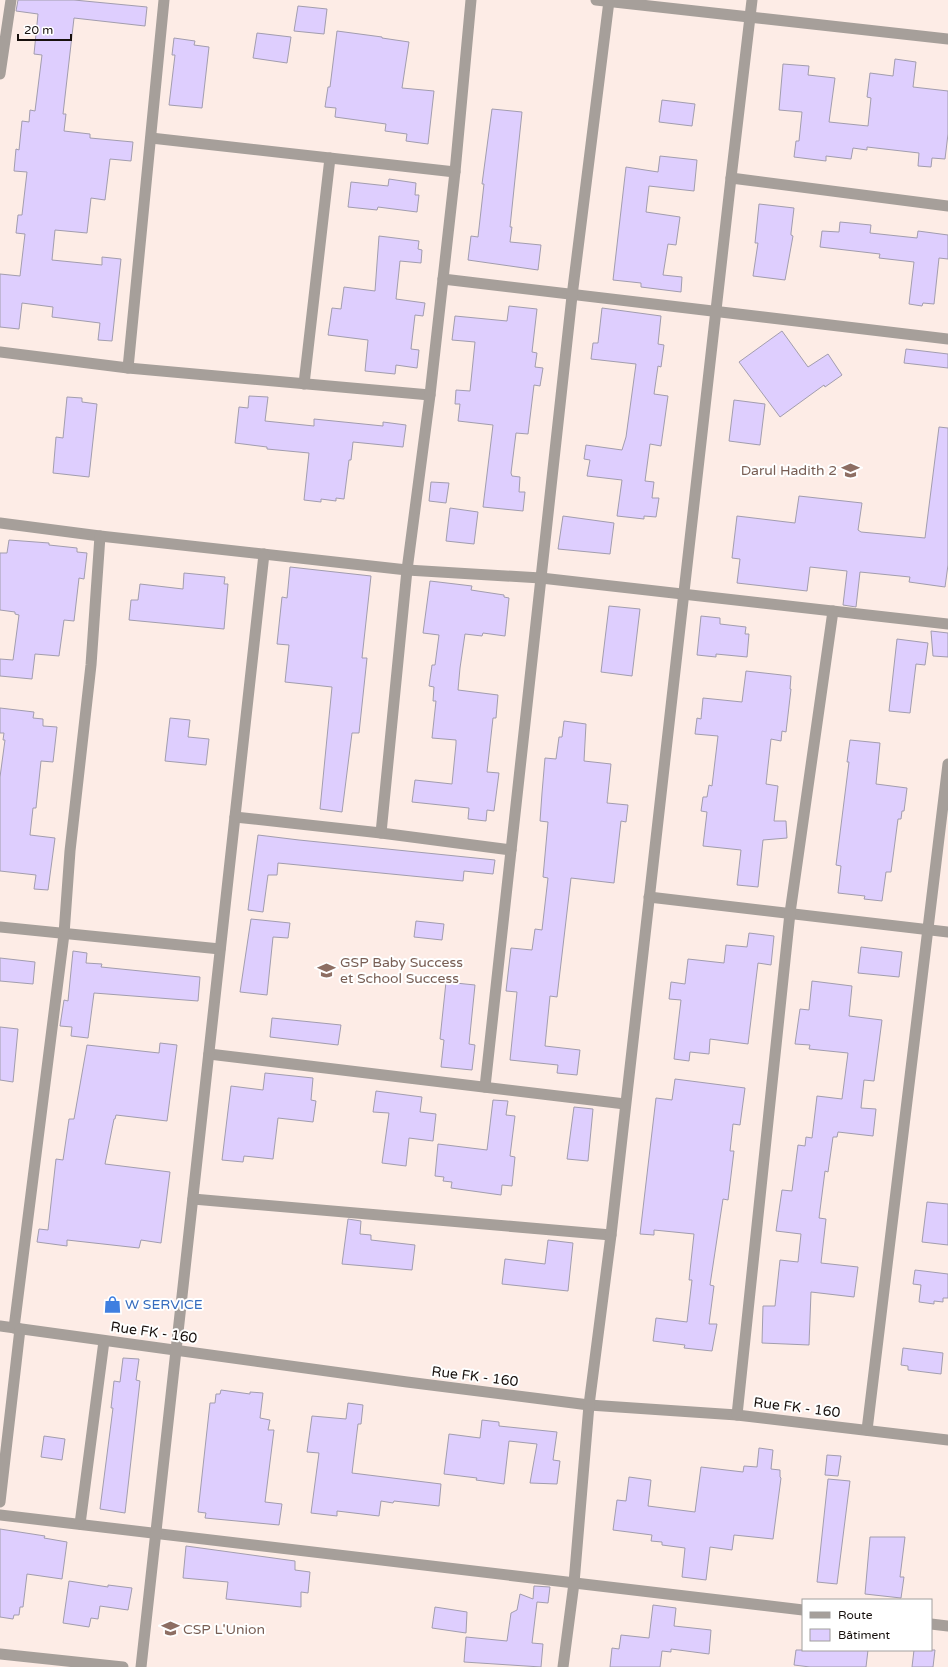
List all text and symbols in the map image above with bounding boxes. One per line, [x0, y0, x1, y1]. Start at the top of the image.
scale bar [18, 16, 71, 42]
text: 20 m [24, 23, 53, 37]
school or university icon: Darul Hadith 2 [840, 460, 860, 480]
place label: Darul Hadith 2 [741, 462, 837, 479]
place label: GSP Baby Success et School Success [340, 954, 463, 987]
school or university icon: GSP Baby Success et School Success [317, 960, 337, 980]
shop icon: W SERVICE [102, 1294, 122, 1314]
place label: W SERVICE [125, 1296, 203, 1313]
street label: Rue FK - 160 [110, 1318, 199, 1347]
street label: Rue FK - 160 [431, 1363, 520, 1390]
street label: Rue FK - 160 [753, 1394, 842, 1421]
legend [802, 1599, 932, 1651]
text: Route [838, 1608, 873, 1622]
school or university icon: CSP L'Union [160, 1619, 180, 1639]
place label: CSP L'Union [183, 1621, 265, 1638]
text: Bâtiment [838, 1628, 890, 1642]

